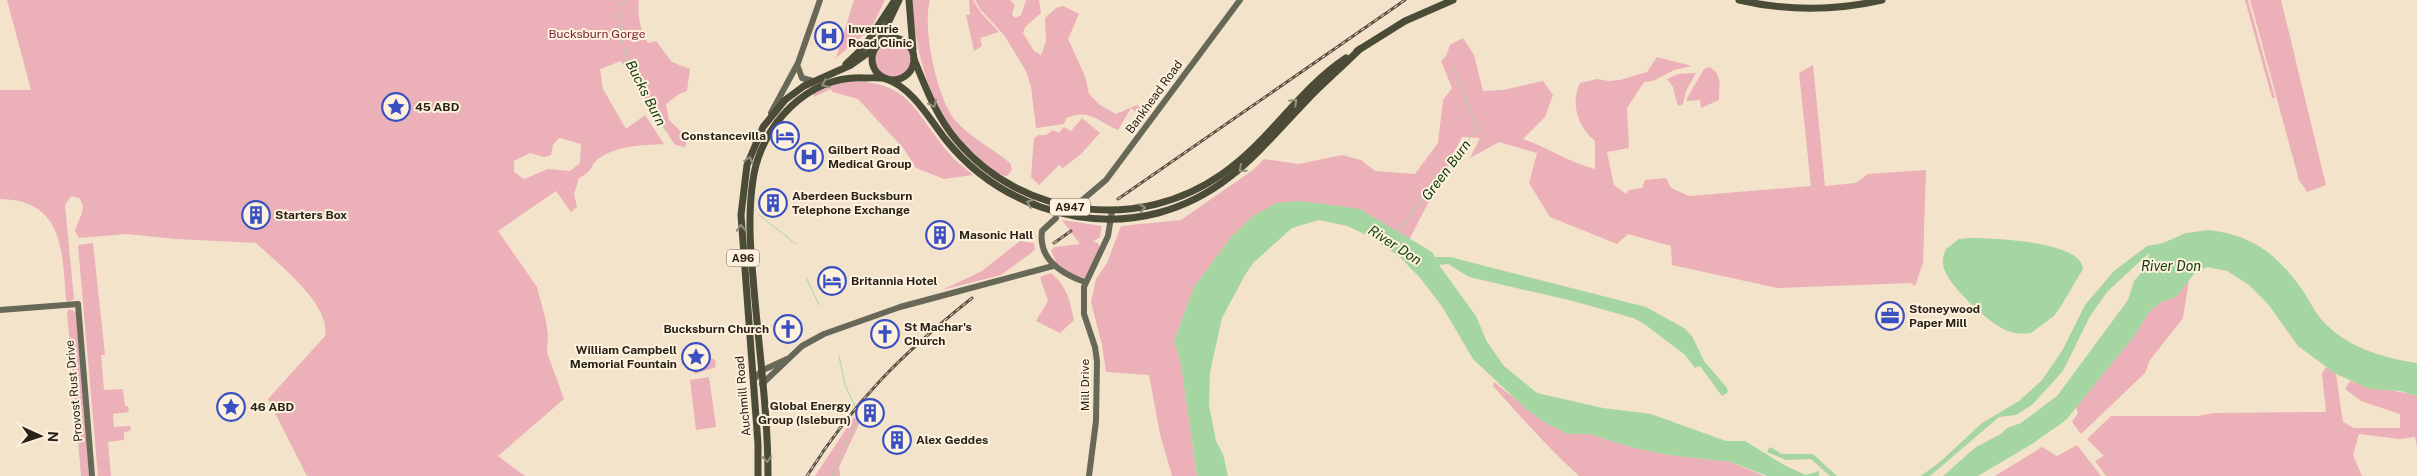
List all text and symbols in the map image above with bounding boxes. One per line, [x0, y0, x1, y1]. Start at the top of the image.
hospital icon: Inverurie Road Clinic [814, 21, 844, 51]
place label: Inverurie Road Clinic [848, 22, 913, 50]
park label: Bucksburn Gorge [549, 27, 646, 41]
water label: Bucks Burn [623, 57, 670, 129]
street label: Bankhead Road [1123, 58, 1185, 136]
one-way arrow [821, 78, 830, 89]
place icon: 45 ABD [381, 92, 411, 122]
one-way arrow [927, 99, 937, 108]
one-way arrow [1289, 99, 1298, 108]
place label: 45 ABD [415, 100, 460, 114]
hotel icon: Constancevilla [770, 121, 800, 151]
place label: Constancevilla [681, 129, 766, 143]
water label: Green Burn [1418, 136, 1474, 203]
hospital icon: Gilbert Road Medical Group [794, 142, 824, 172]
place label: Gilbert Road Medical Group [828, 143, 912, 171]
one-way arrow [743, 157, 753, 165]
one-way arrow [1238, 163, 1247, 172]
building icon: Aberdeen Bucksburn Telephone Exchange [758, 188, 788, 218]
place label: Aberdeen Bucksburn Telephone Exchange [792, 189, 912, 217]
road number: A947 [1050, 198, 1090, 216]
one-way arrow [1026, 199, 1035, 209]
building icon: Starters Box [241, 200, 271, 230]
one-way arrow [1138, 203, 1146, 213]
place label: Starters Box [275, 208, 347, 222]
building icon: Masonic Hall [925, 220, 955, 250]
water label: River Don [1365, 222, 1425, 268]
one-way arrow [736, 223, 747, 231]
place label: Masonic Hall [959, 228, 1033, 242]
road number: A96 [727, 250, 759, 266]
water label: River Don [2141, 258, 2201, 274]
hotel icon: Britannia Hotel [817, 266, 847, 296]
place label: Britannia Hotel [851, 274, 938, 288]
office icon: Stoneywood Paper Mill [1875, 301, 1905, 331]
place label: Stoneywood Paper Mill [1909, 302, 1980, 330]
church icon: Bucksburn Church [773, 314, 803, 344]
church icon: St Machar's Church [870, 319, 900, 349]
place label: St Machar's Church [904, 320, 972, 348]
place label: Bucksburn Church [663, 322, 769, 336]
street label: Provost Rust Drive [63, 339, 85, 443]
place icon: William Campbell Memorial Fountain [681, 342, 711, 372]
place label: William Campbell Memorial Fountain [570, 343, 677, 371]
street label: Auchmill Road [733, 355, 753, 437]
street label: Mill Drive [1078, 359, 1092, 411]
place icon: 46 ABD [216, 392, 246, 422]
building icon: Global Energy Group (Isleburn) [855, 398, 885, 428]
place label: Global Energy Group (Isleburn) [758, 399, 851, 427]
place label: 46 ABD [250, 400, 295, 414]
north arrow [15, 411, 65, 461]
building icon: Alex Geddes [882, 425, 912, 455]
text: N [45, 431, 61, 443]
place label: Alex Geddes [916, 433, 988, 447]
one-way arrow [762, 456, 773, 464]

